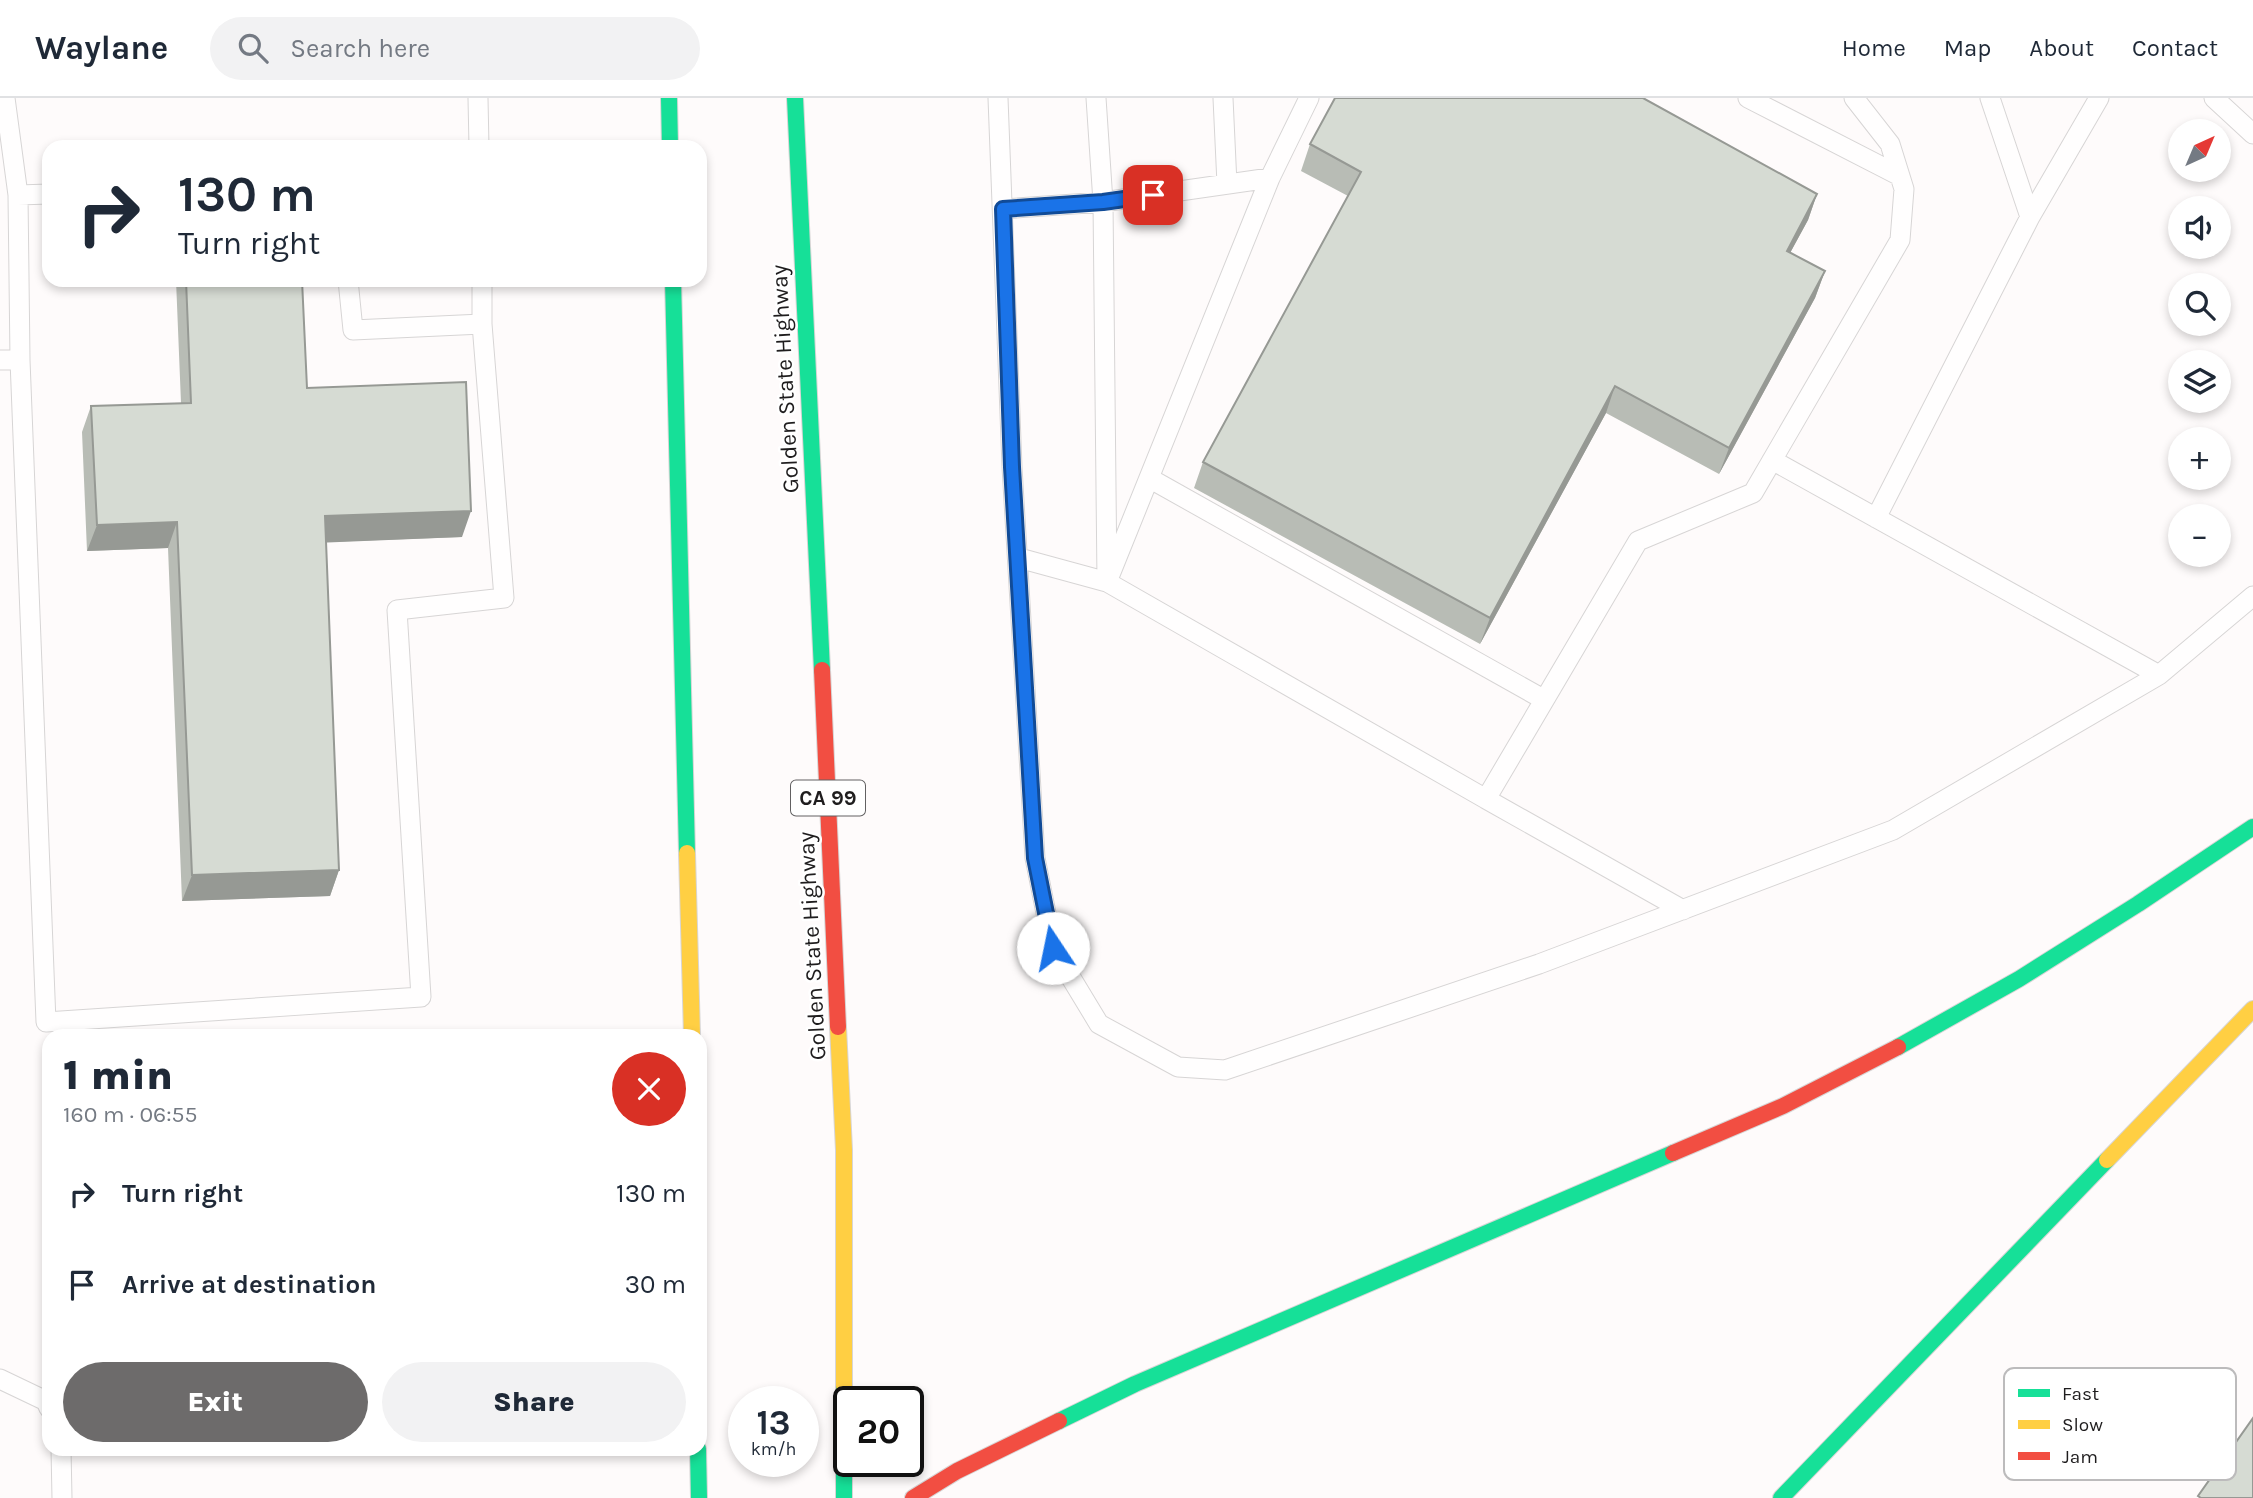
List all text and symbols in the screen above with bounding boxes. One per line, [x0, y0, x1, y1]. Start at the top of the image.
search box [210, 17, 700, 80]
text: Waylane [35, 29, 168, 67]
icon: search [234, 29, 272, 67]
text: Search here [290, 33, 430, 64]
text: Home [1842, 34, 1906, 62]
text: Map [1944, 34, 1991, 62]
text: About [2029, 34, 2094, 62]
text: Contact [2132, 34, 2218, 62]
north arrow [2168, 119, 2231, 182]
map controls [2168, 119, 2231, 567]
pin [1123, 165, 1183, 225]
text: 130 m [178, 166, 316, 223]
icon: right [63, 168, 154, 259]
icon: arrive [1134, 176, 1172, 214]
button: sound [2168, 196, 2231, 259]
text: Turn right [178, 225, 320, 262]
street label: Golden State Highway [766, 264, 804, 494]
button: search [2168, 273, 2231, 336]
button: layers [2168, 350, 2231, 413]
button: + [2168, 427, 2231, 490]
button: − [2168, 504, 2231, 567]
road number: CA 99 [791, 780, 865, 816]
street label: Golden State Highway [793, 831, 831, 1061]
position arrow [1016, 911, 1090, 985]
text: 1 min [63, 1050, 173, 1100]
button: close [612, 1052, 686, 1126]
text: 160 m · 06:55 [63, 1101, 198, 1128]
icon: right [63, 1175, 101, 1213]
text: Turn right [122, 1178, 243, 1209]
text: 130 m [616, 1178, 686, 1209]
icon: arrive [63, 1266, 101, 1304]
text: Arrive at destination [122, 1269, 376, 1300]
text: 30 m [625, 1269, 686, 1300]
button: Exit [63, 1362, 368, 1442]
button: Share [382, 1362, 686, 1442]
legend [2004, 1368, 2236, 1480]
text: Fast [2062, 1383, 2099, 1405]
speed limit sign: 20 [833, 1386, 924, 1477]
text: 13 [756, 1402, 791, 1443]
text: Slow [2062, 1414, 2103, 1436]
text: km/h [751, 1438, 796, 1460]
text: Jam [2062, 1446, 2098, 1468]

